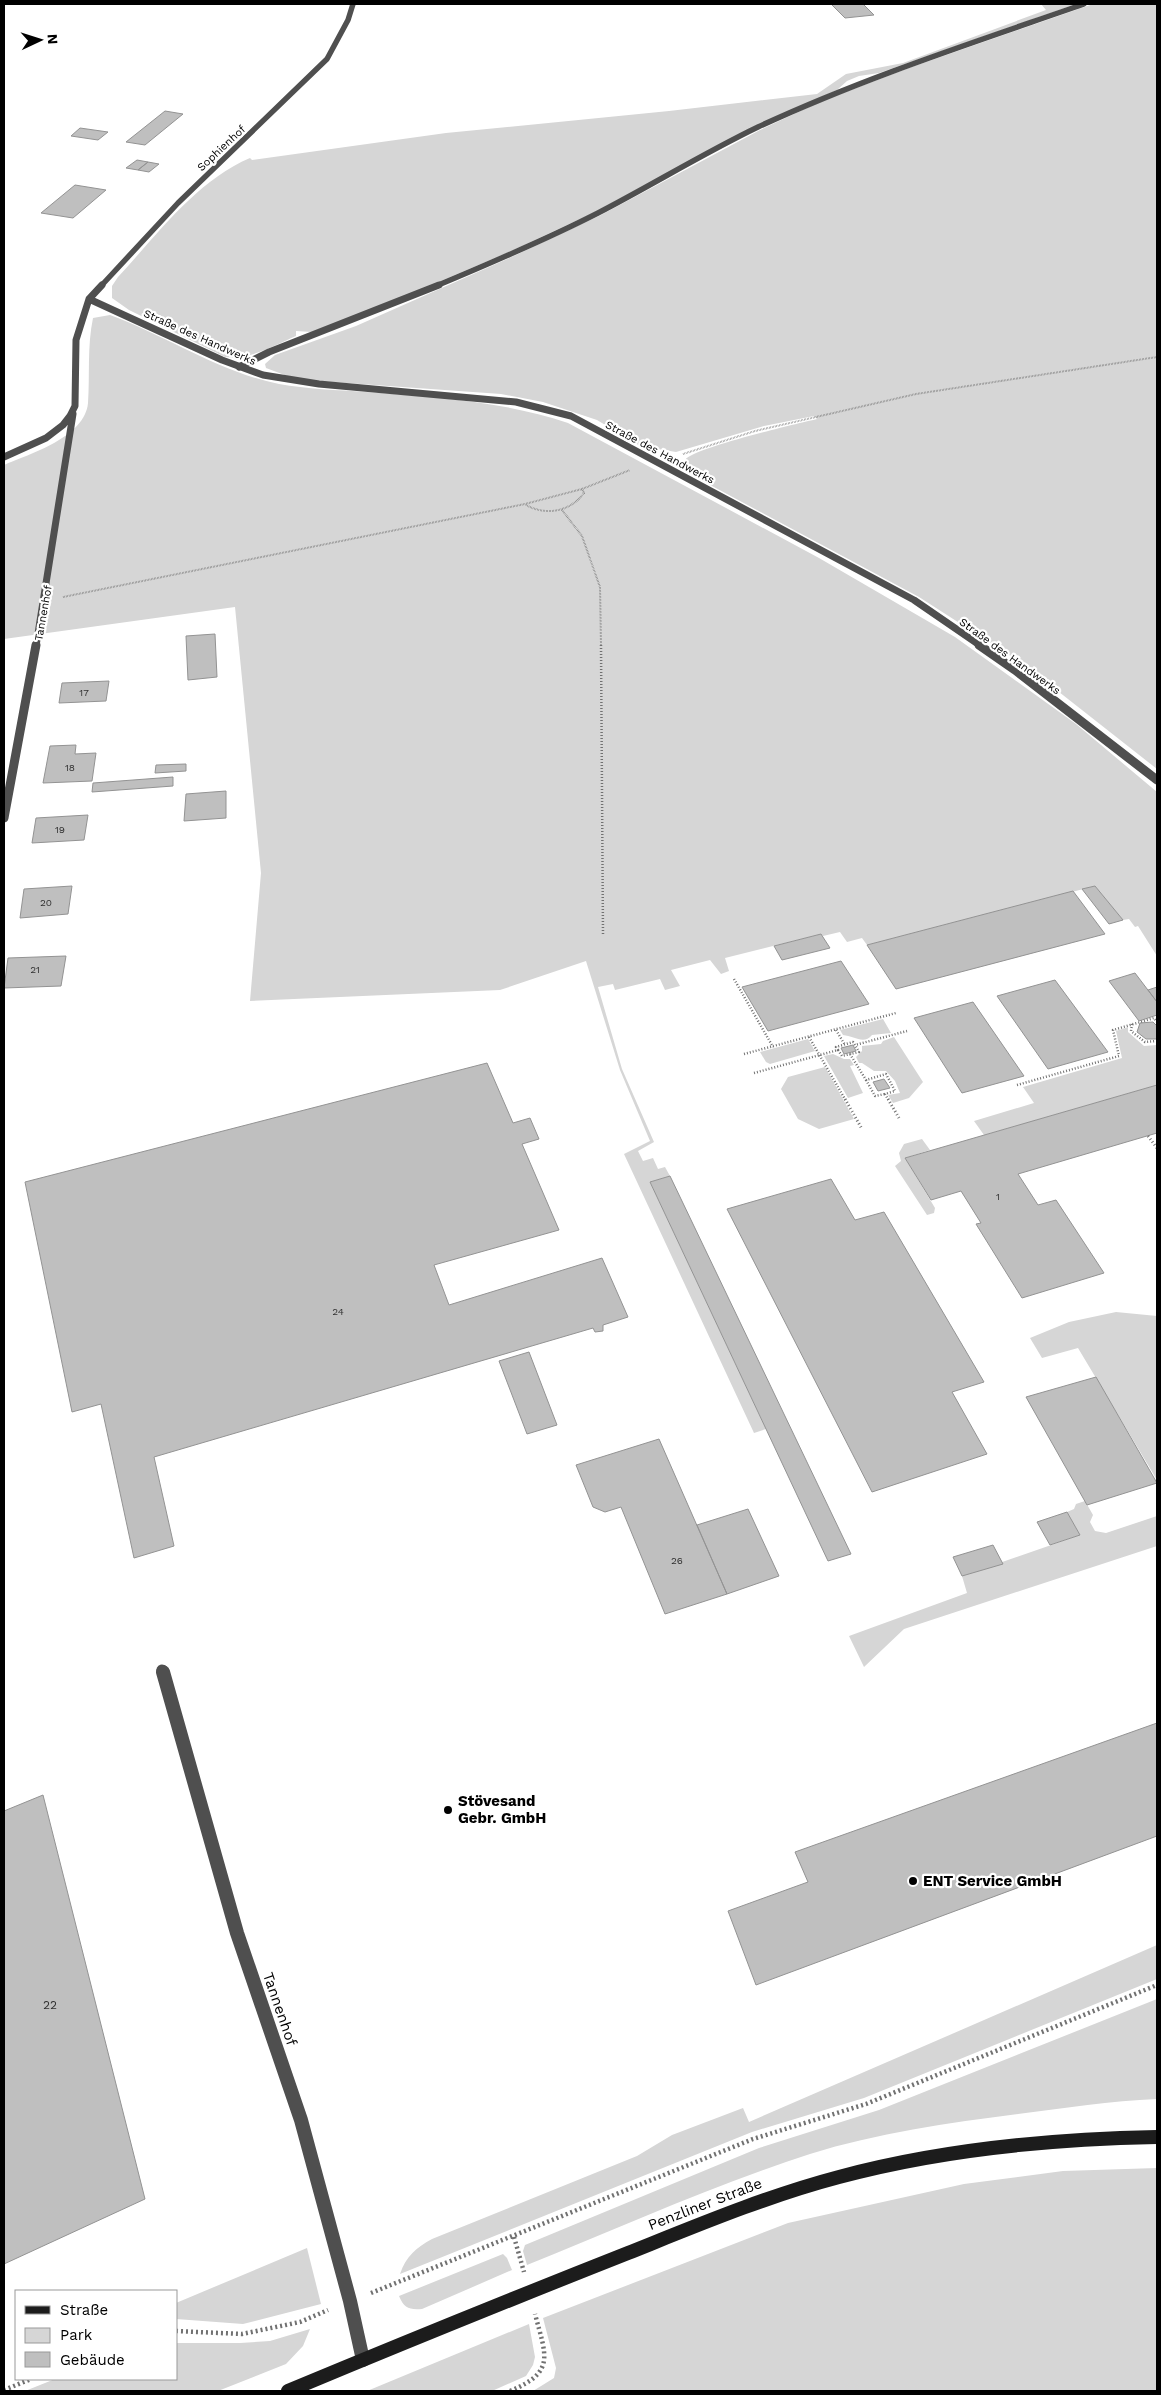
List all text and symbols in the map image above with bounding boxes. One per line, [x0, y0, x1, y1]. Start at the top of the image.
north arrow [15, 15, 65, 65]
text: N [45, 33, 61, 45]
street label: Sophienhof [195, 122, 249, 174]
street label: Straße des Handwerks [142, 307, 258, 368]
street label: Straße des Handwerks [603, 418, 717, 487]
street label: Tannenhof [32, 584, 55, 642]
street label: Straße des Handwerks [957, 615, 1063, 698]
house number: 17 [79, 687, 89, 698]
house number: 18 [65, 762, 75, 773]
house number: 19 [55, 824, 65, 835]
house number: 20 [40, 897, 52, 908]
house number: 21 [30, 964, 40, 975]
house number: 1 [996, 1191, 1000, 1202]
house number: 24 [332, 1306, 344, 1317]
house number: 26 [671, 1555, 683, 1566]
place label: Stövesand Gebr. GmbH [458, 1792, 546, 1827]
marker: Stövesand Gebr. GmbH [442, 1804, 454, 1816]
place label: ENT Service GmbH [923, 1872, 1062, 1890]
marker: ENT Service GmbH [907, 1875, 919, 1887]
street label: Tannenhof [259, 1970, 301, 2048]
house number: 22 [43, 1998, 57, 2012]
street label: Penzliner Straße [645, 2174, 765, 2234]
legend [15, 2290, 178, 2380]
text: Straße [60, 2301, 108, 2319]
text: Park [60, 2326, 93, 2344]
text: Gebäude [60, 2351, 125, 2369]

